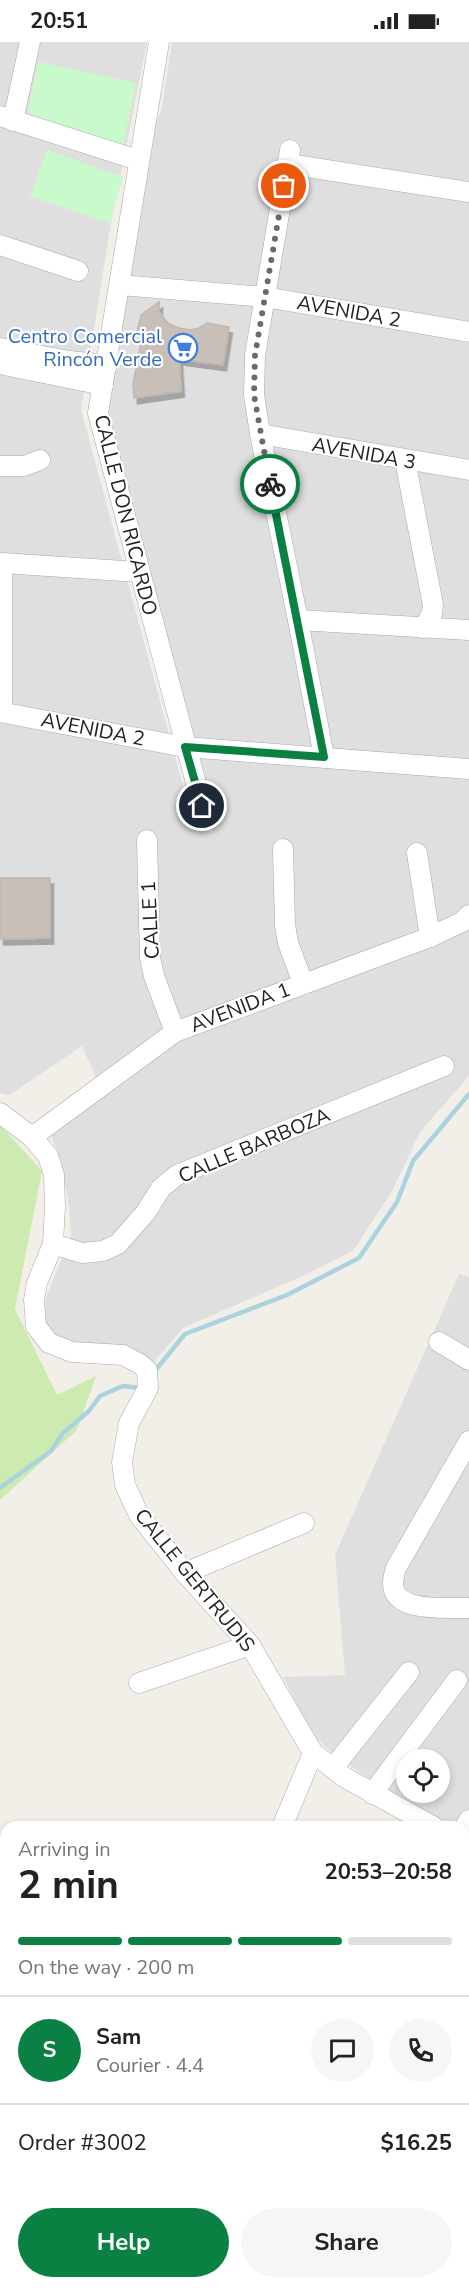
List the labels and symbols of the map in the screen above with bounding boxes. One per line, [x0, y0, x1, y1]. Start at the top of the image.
pin [258, 160, 309, 211]
street label: AVENIDA 2 [295, 289, 403, 334]
place label: Centro Comercial Rincón Verde [8, 323, 162, 373]
supermarket icon: Centro Comercial Rincón Verde [167, 332, 199, 364]
street label: CALLE DON RICARDO [87, 412, 164, 618]
street label: AVENIDA 3 [310, 431, 418, 476]
courier [240, 454, 300, 514]
street label: AVENIDA 2 [39, 706, 147, 753]
pin [176, 780, 227, 831]
street label: CALLE 1 [135, 880, 166, 960]
street label: AVENIDA 1 [186, 976, 294, 1039]
street label: CALLE BARBOZA [174, 1101, 335, 1190]
street label: CALLE GERTRUDIS [128, 1503, 261, 1658]

